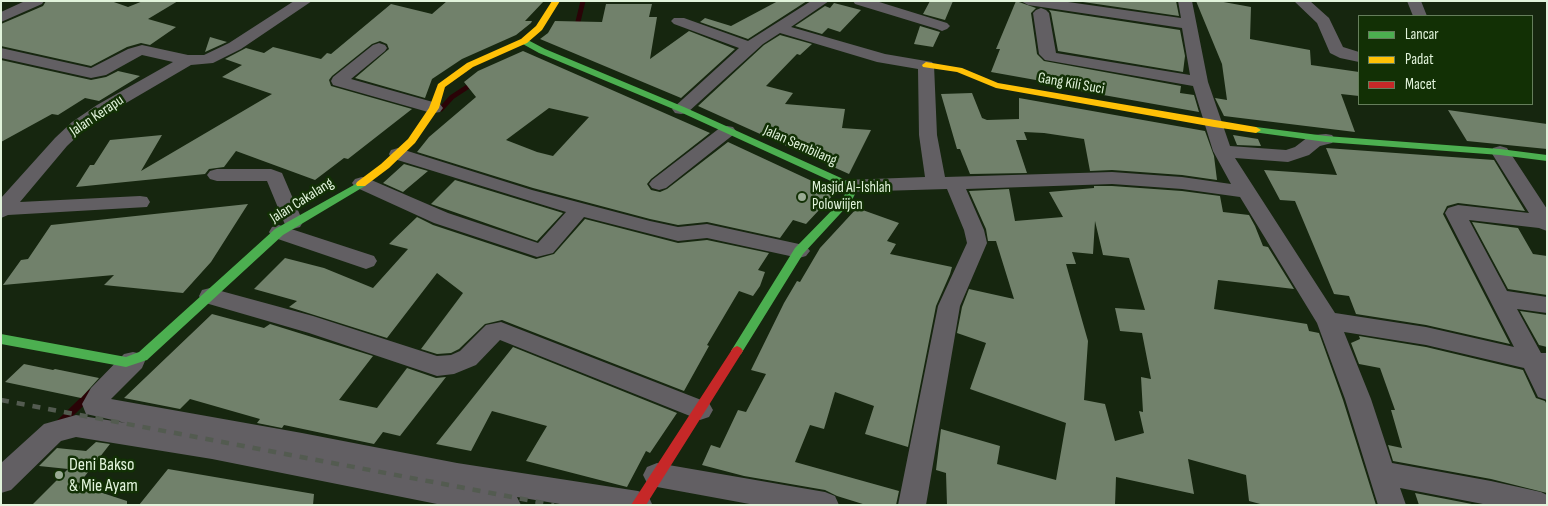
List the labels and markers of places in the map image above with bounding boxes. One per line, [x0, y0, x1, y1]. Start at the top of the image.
place label: Masjid Al-Ishlah Polowiijen [812, 179, 891, 214]
marker: Masjid Al-Ishlah Polowiijen [796, 191, 808, 203]
place label: Deni Bakso & Mie Ayam [69, 454, 138, 496]
marker: Deni Bakso & Mie Ayam [53, 469, 65, 481]

